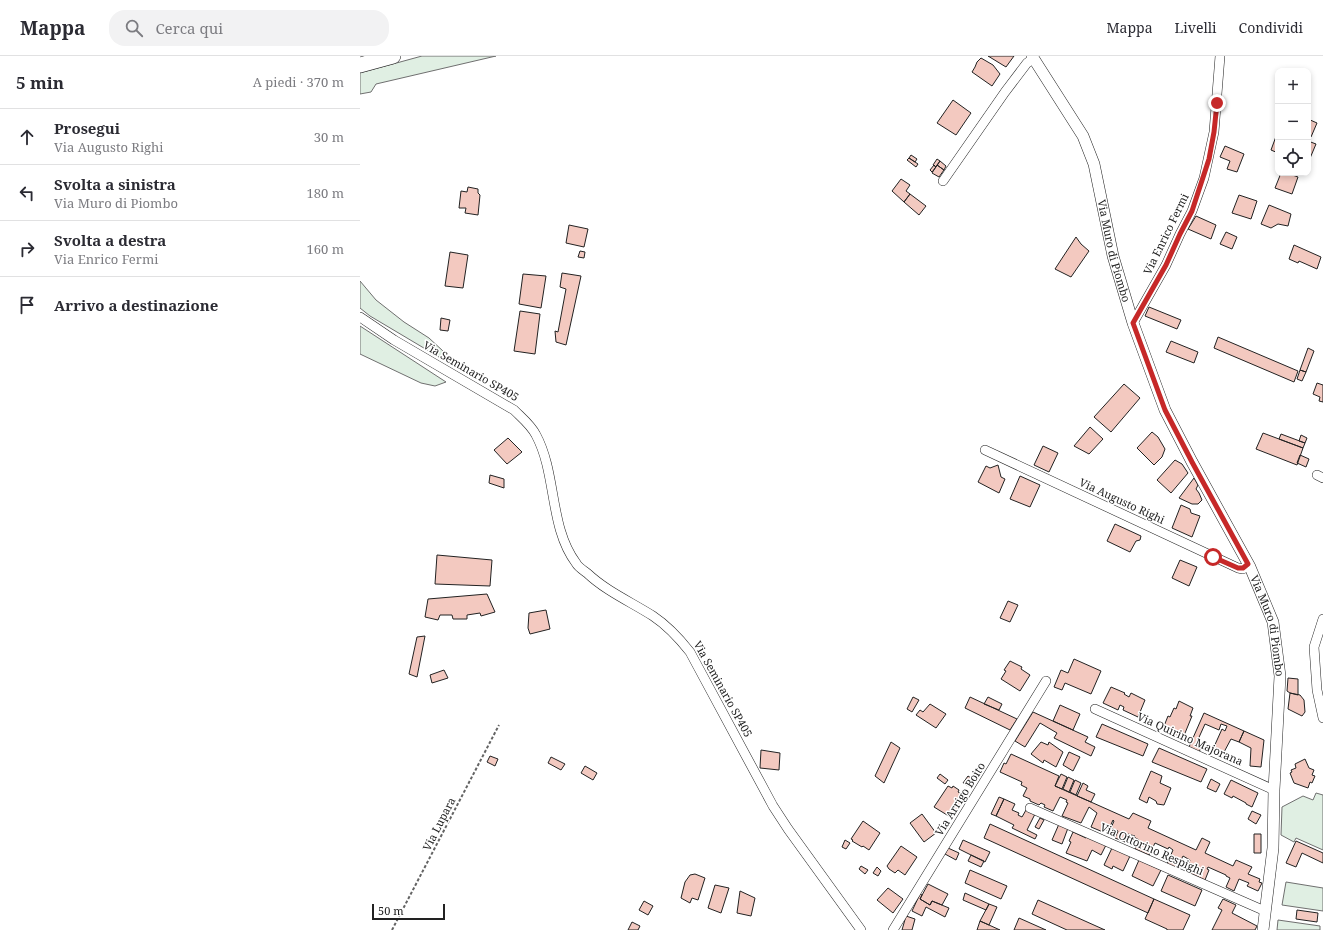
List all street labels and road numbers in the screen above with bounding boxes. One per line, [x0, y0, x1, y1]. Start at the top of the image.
street label: Via Enrico Fermi [1139, 190, 1192, 277]
street label: Via Muro di Piombo [1095, 198, 1134, 304]
street label: Via Seminario SP405 [421, 337, 522, 404]
street label: Via Augusto Righi [1077, 474, 1168, 527]
street label: Via Muro di Piombo [1247, 573, 1288, 677]
street label: Via Seminario SP405 [691, 638, 756, 740]
street label: Via Quirino Majorana [1135, 708, 1245, 769]
street label: Via Arrigo Boito [931, 759, 988, 838]
street label: Via Lupara [419, 795, 458, 853]
street label: Via Ottorino Respighi [1098, 819, 1207, 878]

